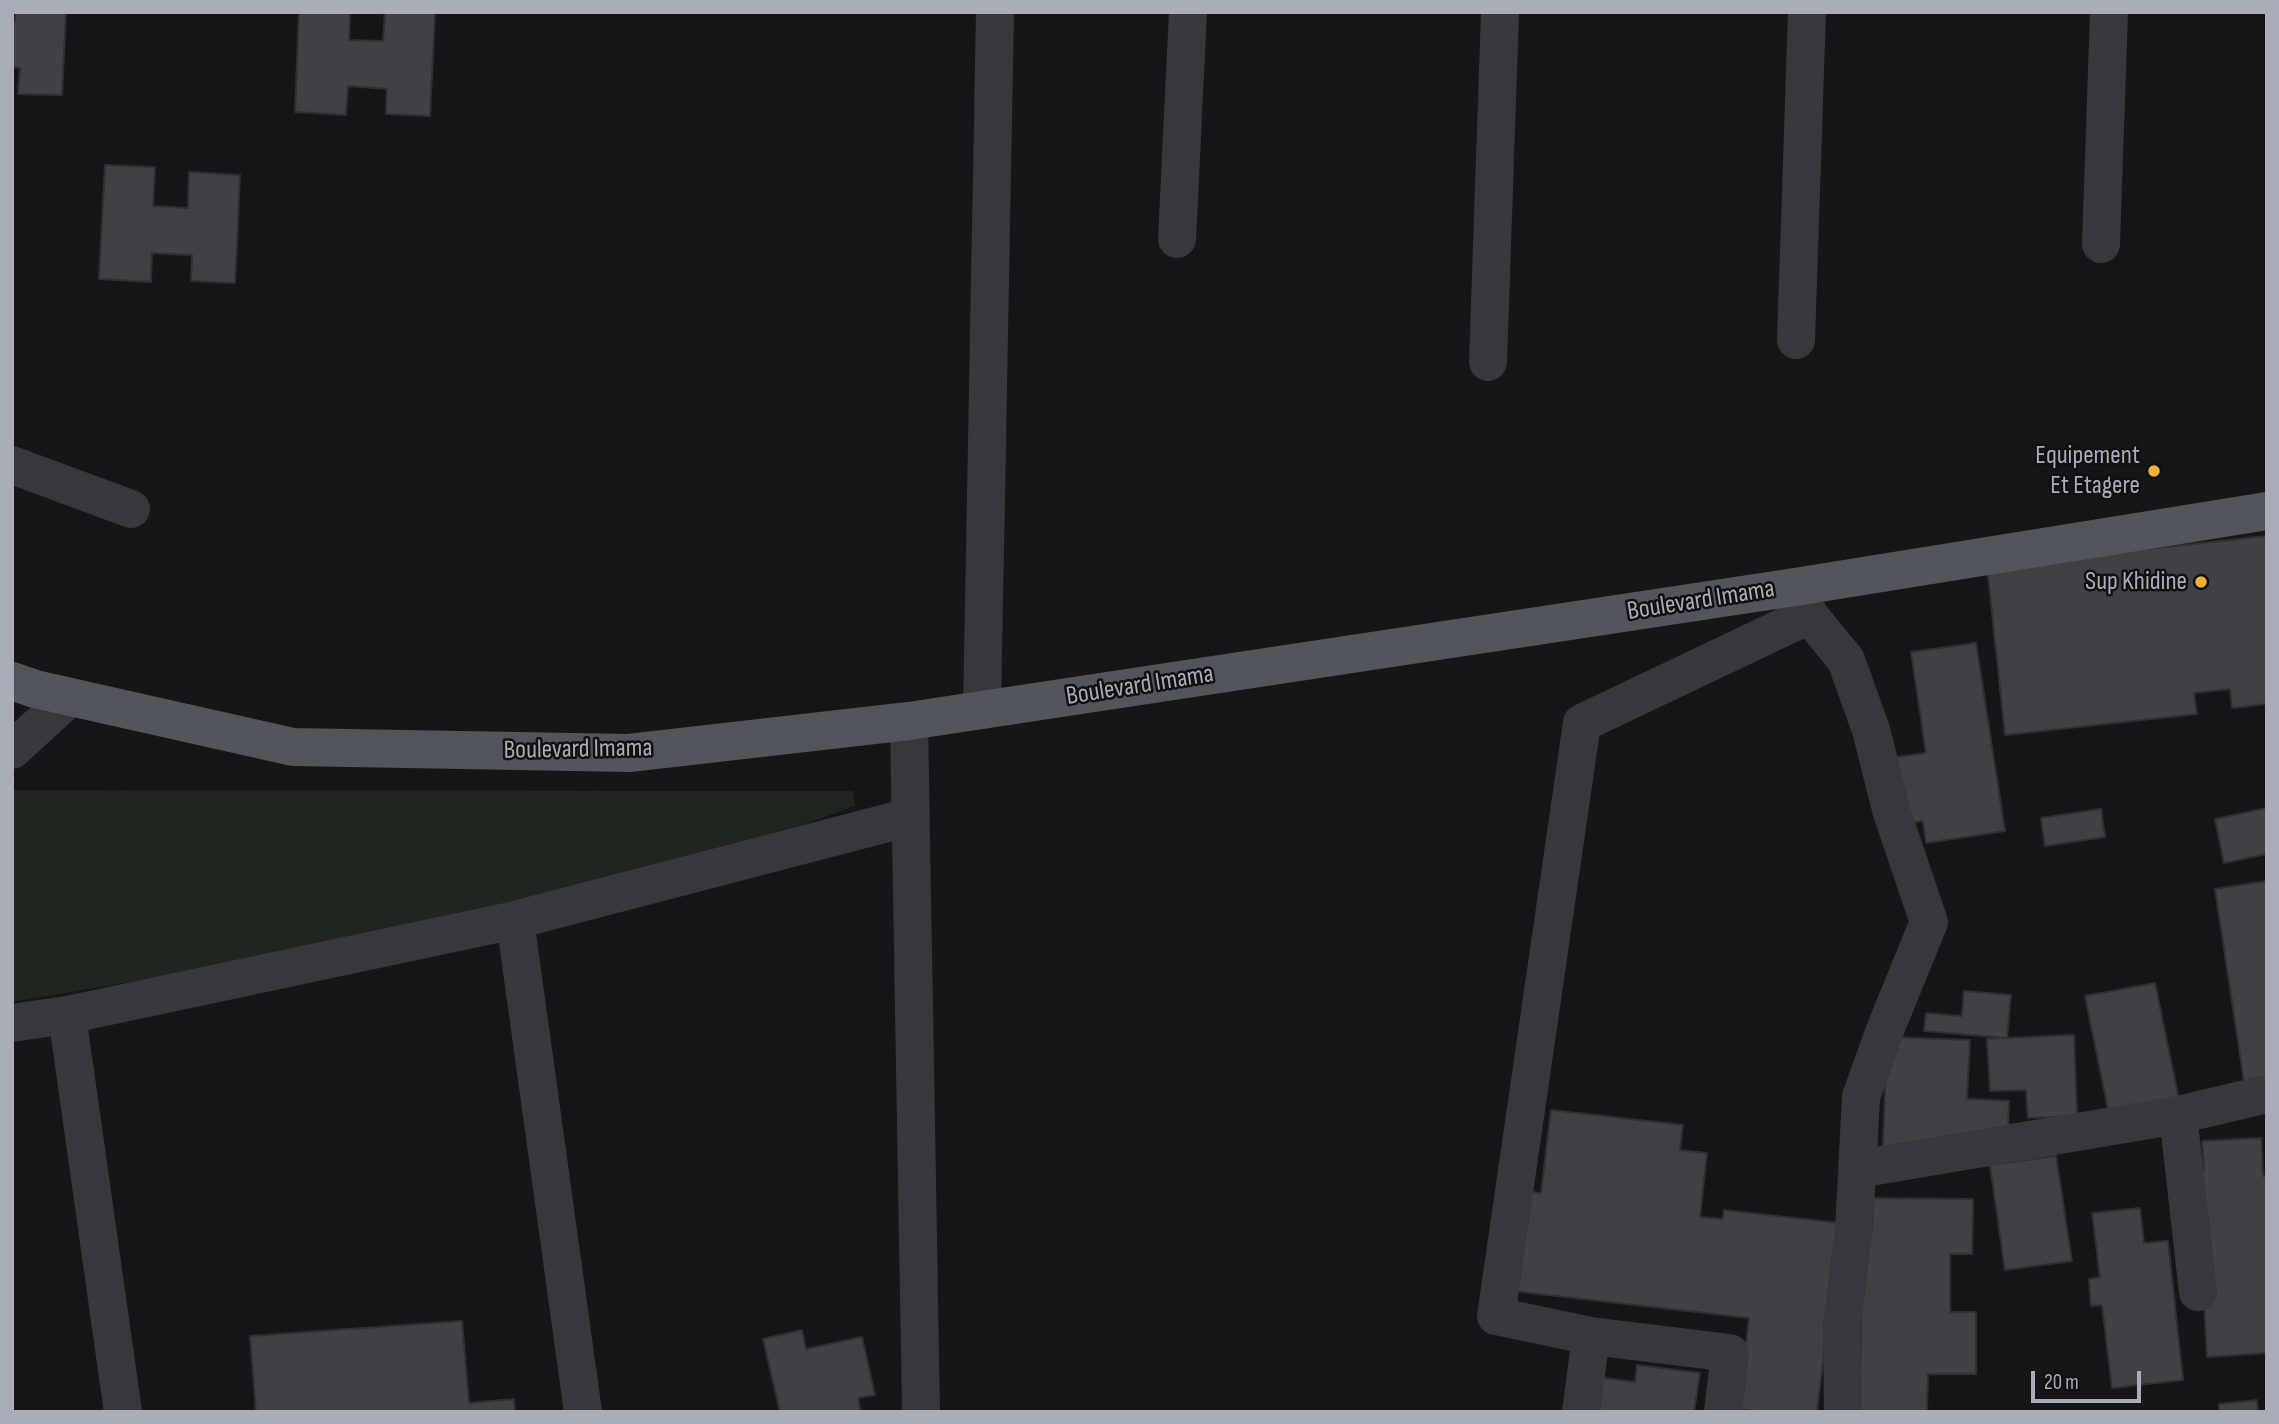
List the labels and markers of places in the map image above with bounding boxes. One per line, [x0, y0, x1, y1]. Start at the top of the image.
place label: Equipement Et Etagere [2035, 440, 2140, 502]
marker: Equipement Et Etagere [2146, 463, 2162, 479]
place label: Sup Khidine [2085, 566, 2187, 598]
marker: Sup Khidine [2193, 574, 2209, 590]

